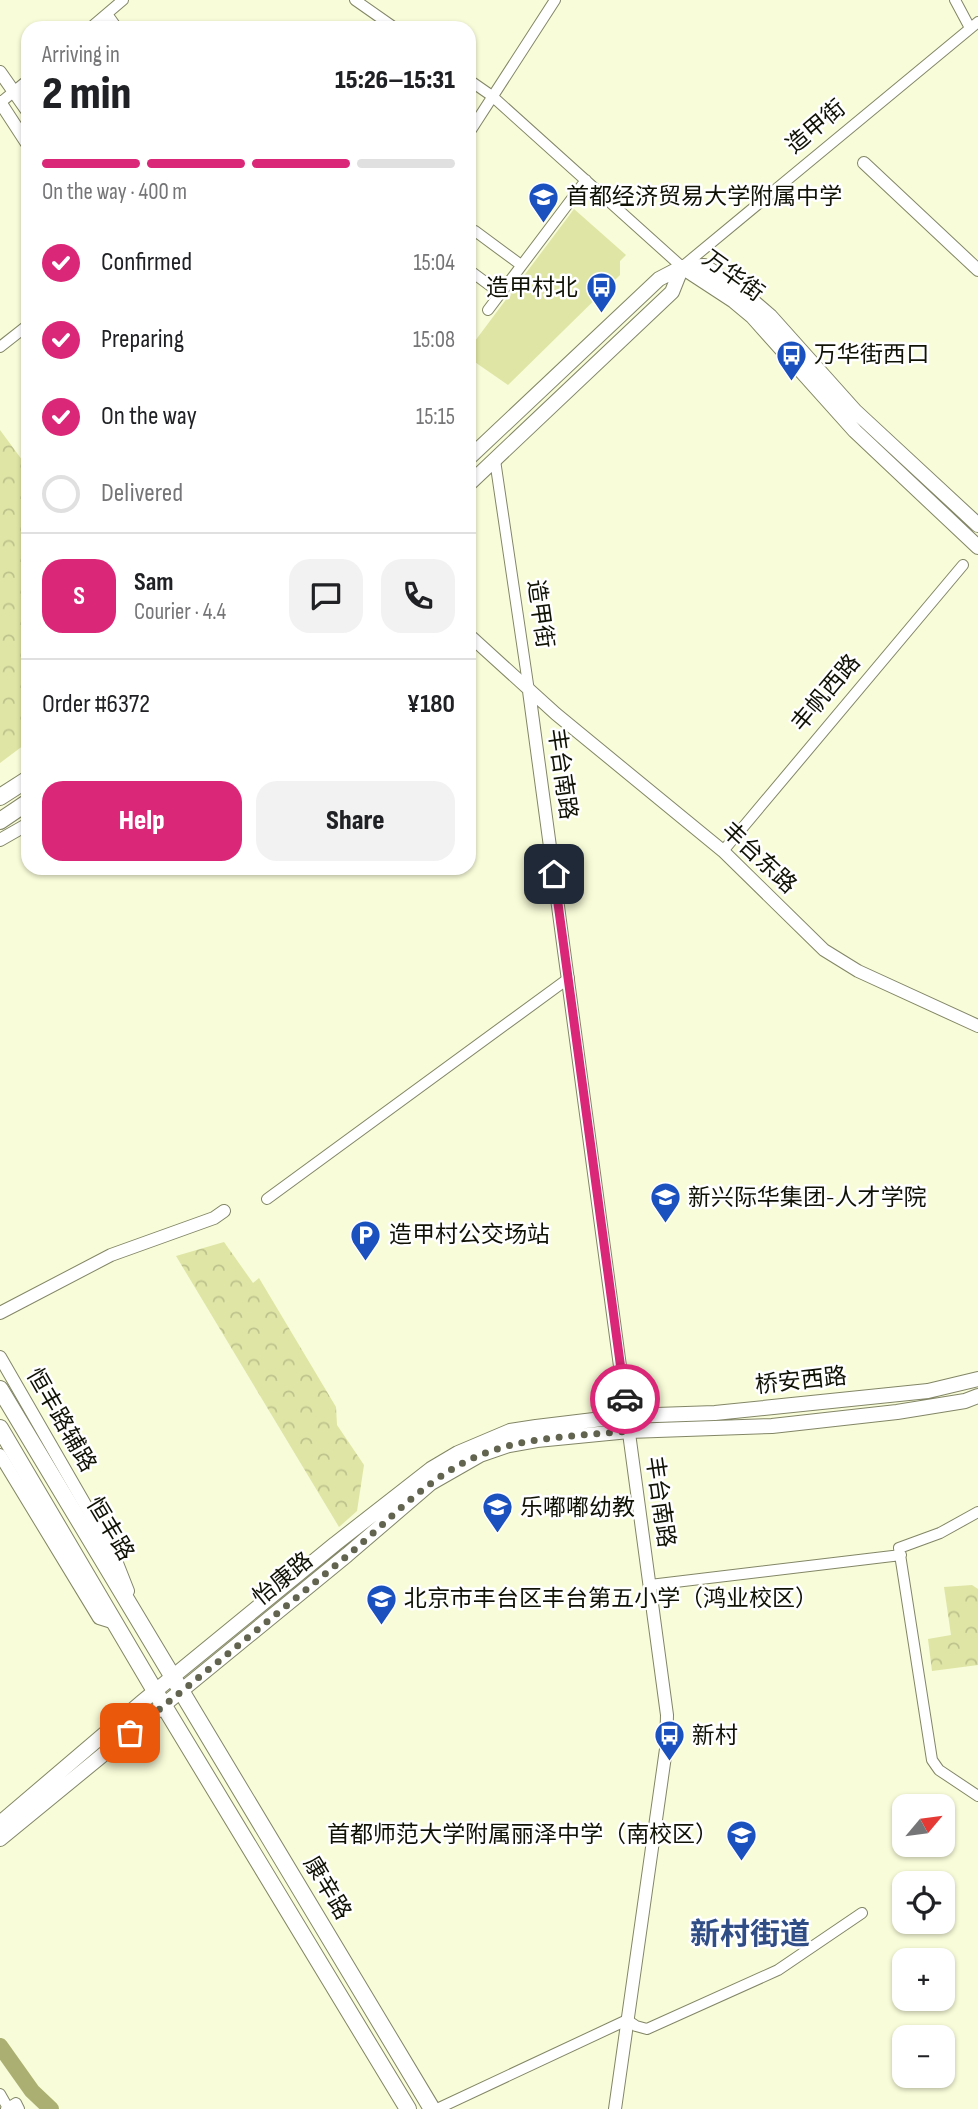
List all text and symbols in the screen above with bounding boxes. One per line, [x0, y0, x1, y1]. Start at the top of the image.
text: Arriving in [42, 41, 120, 69]
text: 15:26–15:31 [335, 65, 455, 96]
text: 2 min [42, 67, 131, 122]
street label: 造甲街 [781, 94, 851, 160]
text: On the way · 400 m [42, 178, 187, 206]
school or university icon: 首都经济贸易大学附属中学 [526, 180, 560, 224]
place label: 首都经济贸易大学附属中学 [566, 183, 842, 211]
icon: check [42, 244, 80, 282]
street label: 万华街 [697, 244, 769, 308]
text: Confirmed [101, 247, 192, 278]
text: 15:04 [414, 249, 455, 277]
bus stop icon: 造甲村北 [584, 271, 618, 315]
place label: 造甲村北 [486, 274, 578, 302]
icon: check [42, 321, 80, 359]
text: Preparing [101, 324, 184, 355]
text: 15:08 [413, 326, 455, 354]
bus stop icon: 万华街西口 [774, 338, 808, 382]
place label: 万华街西口 [814, 341, 929, 369]
icon: check [42, 398, 80, 436]
text: On the way [101, 401, 197, 432]
text: 15:15 [416, 403, 455, 431]
text: Delivered [101, 478, 183, 509]
button: chat [289, 559, 363, 633]
button: phone [381, 559, 455, 633]
text: Sam [134, 567, 174, 598]
street label: 造甲街 [521, 578, 559, 650]
text: S [73, 581, 85, 612]
text: Courier · 4.4 [134, 598, 226, 626]
street label: 丰帆西路 [786, 649, 866, 737]
text: Order #6372 [42, 689, 150, 720]
text: ¥180 [407, 689, 455, 720]
street label: 丰台南路 [542, 726, 582, 822]
button: Help [42, 781, 242, 861]
button: Share [256, 781, 455, 861]
street label: 丰台东路 [716, 816, 802, 900]
pin [524, 844, 584, 904]
icon: home [535, 855, 573, 893]
school or university icon: 新兴际华集团-人才学院 [648, 1181, 682, 1225]
place label: 新兴际华集团-人才学院 [688, 1184, 926, 1212]
parking icon: 造甲村公交场站 [349, 1218, 383, 1262]
place label: 造甲村公交场站 [389, 1221, 550, 1249]
street label: 桥安西路 [754, 1362, 848, 1400]
street label: 恒丰路辅路 [20, 1363, 102, 1477]
courier [590, 1364, 660, 1434]
icon: car [606, 1380, 644, 1418]
street label: 丰台南路 [640, 1454, 680, 1550]
school or university icon: 乐嘟嘟幼教 [480, 1491, 514, 1535]
street label: 恒丰路 [80, 1492, 140, 1566]
place label: 乐嘟嘟幼教 [520, 1494, 635, 1522]
street label: 怡康路 [247, 1546, 319, 1612]
school or university icon: 北京市丰台区丰台第五小学（鸿业校区） [364, 1582, 398, 1626]
place label: 北京市丰台区丰台第五小学（鸿业校区） [404, 1585, 818, 1613]
pin [100, 1703, 160, 1763]
icon: bag [111, 1714, 149, 1752]
bus stop icon: 新村 [652, 1719, 686, 1763]
place label: 新村 [692, 1722, 738, 1750]
north arrow [892, 1794, 956, 1857]
map controls [892, 1794, 955, 2088]
school or university icon: 首都师范大学附属丽泽中学（南校区） [724, 1818, 758, 1862]
place label: 首都师范大学附属丽泽中学（南校区） [327, 1821, 718, 1849]
street label: 康辛路 [297, 1851, 357, 1925]
button: locate [892, 1871, 955, 1934]
district label: 新村街道 [690, 1917, 810, 1953]
button: + [892, 1948, 955, 2011]
button: − [892, 2025, 955, 2088]

